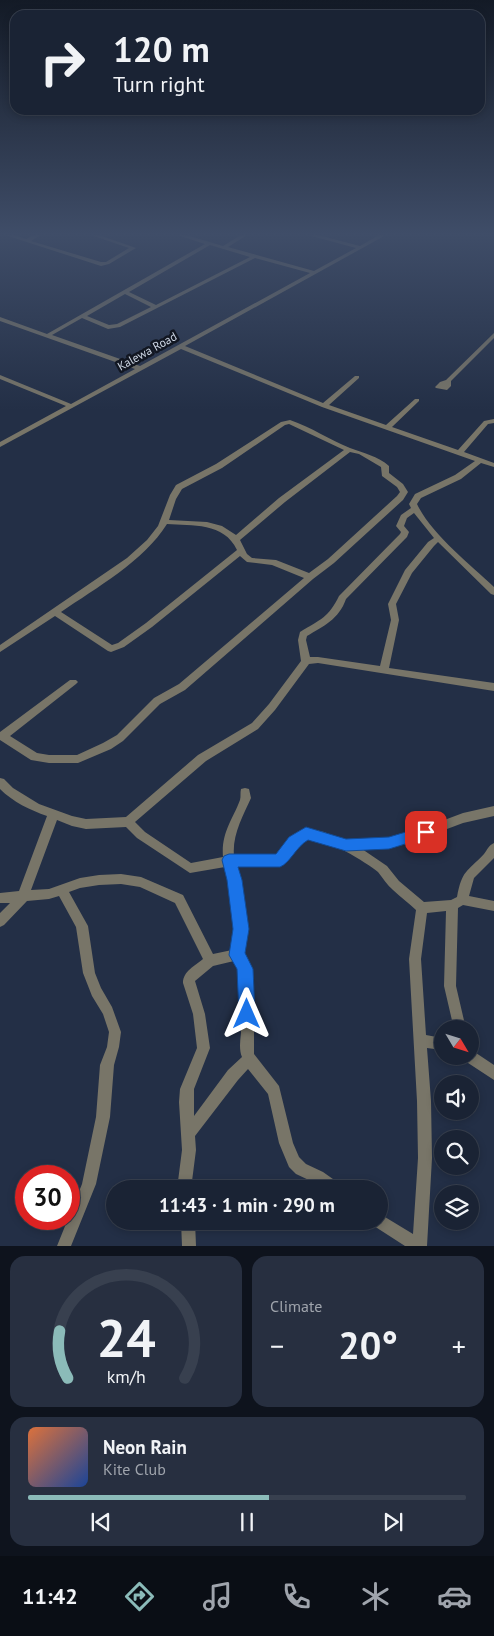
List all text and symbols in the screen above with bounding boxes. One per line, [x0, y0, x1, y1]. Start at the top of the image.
text: 120 m [113, 26, 210, 72]
icon: right [30, 30, 95, 95]
text: Turn right [113, 70, 205, 98]
street label: Kalewa Road [115, 328, 179, 374]
pin [405, 811, 447, 853]
icon: arrive [412, 818, 440, 846]
position arrow [220, 987, 272, 1039]
north arrow [434, 1020, 479, 1065]
map controls [434, 1020, 479, 1230]
button: sound [434, 1075, 479, 1120]
button: search [434, 1130, 479, 1175]
speed limit sign: 30 [15, 1165, 80, 1230]
button: layers [434, 1185, 479, 1230]
text: 11:43 · 1 min · 290 m [159, 1193, 335, 1217]
text: Climate [270, 1296, 322, 1316]
text: 24 [97, 1304, 155, 1371]
text: 20° [338, 1320, 398, 1369]
text: − [270, 1327, 284, 1364]
text: + [452, 1327, 466, 1364]
text: km/h [106, 1365, 146, 1388]
text: Neon Rain [103, 1435, 187, 1459]
text: Kite Club [103, 1459, 166, 1479]
icon: previous [87, 1508, 115, 1536]
icon: pause [233, 1508, 261, 1536]
icon: next [379, 1508, 407, 1536]
icon: directions [122, 1579, 157, 1614]
icon: music [200, 1579, 235, 1614]
icon: phone [279, 1579, 314, 1614]
icon: climate [358, 1579, 393, 1614]
icon: car [437, 1579, 472, 1614]
text: 11:42 [22, 1582, 78, 1610]

